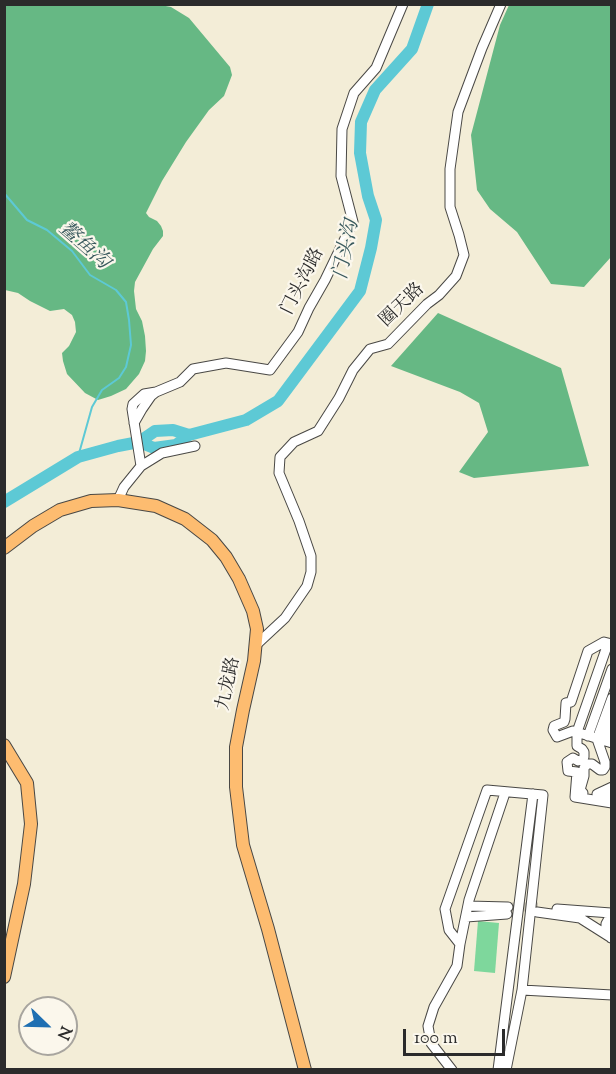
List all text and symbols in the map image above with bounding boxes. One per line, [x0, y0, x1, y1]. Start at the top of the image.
water label: 鳌鱼沟 [52, 218, 114, 276]
water label: 门头沟 [330, 218, 366, 282]
street label: 门头沟路 [278, 245, 330, 319]
street label: 圈天路 [376, 279, 430, 333]
street label: 九龙路 [214, 655, 246, 713]
north arrow [18, 996, 78, 1056]
scale bar [406, 1017, 508, 1055]
text: N [50, 1022, 76, 1043]
text: 100 m [414, 1026, 458, 1052]

